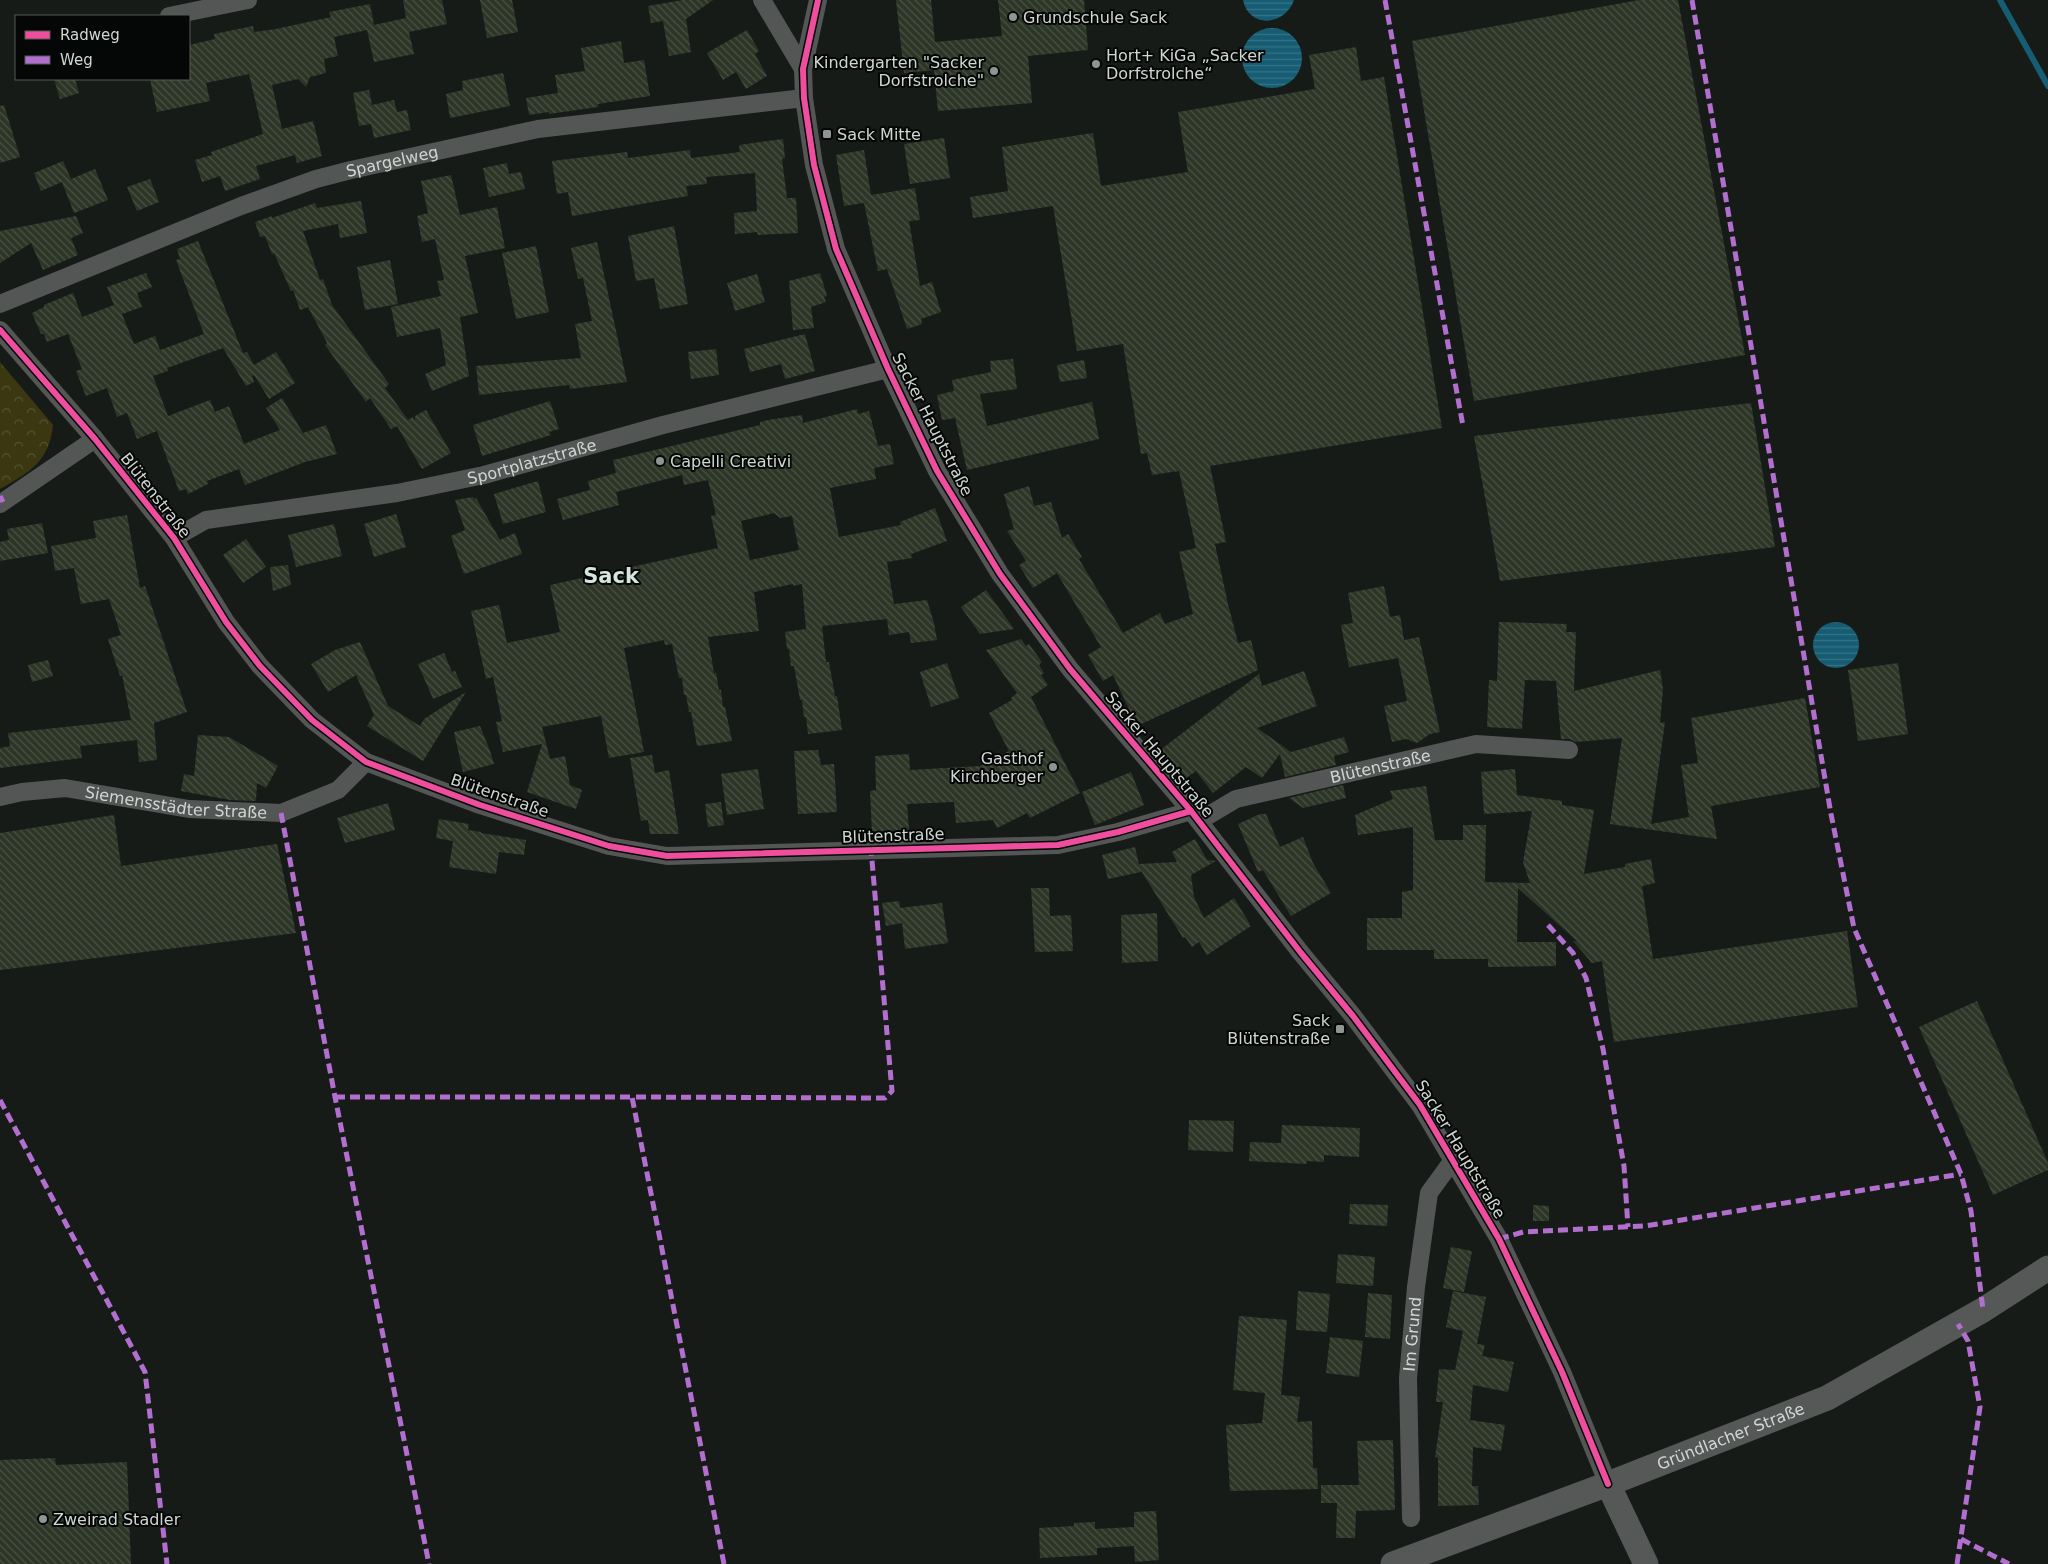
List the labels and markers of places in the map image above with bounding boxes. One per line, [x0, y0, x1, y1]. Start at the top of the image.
place label: Grundschule Sack [1023, 8, 1168, 27]
marker: Grundschule Sack [1007, 11, 1019, 23]
place label: Hort+ KiGa „Sacker Dorfstrolche“ [1106, 46, 1264, 83]
place label: Kindergarten "Sacker Dorfstrolche" [814, 53, 984, 90]
marker: Hort+ KiGa „Sacker Dorfstrolche“ [1090, 58, 1102, 70]
marker: Kindergarten "Sacker Dorfstrolche" [988, 65, 1000, 77]
place label: Sack Mitte [837, 125, 921, 144]
marker: Sack Mitte [821, 128, 833, 140]
place label: Capelli Creativi [670, 452, 791, 471]
marker: Capelli Creativi [654, 455, 666, 467]
place label: Gasthof Kirchberger [950, 749, 1043, 786]
marker: Gasthof Kirchberger [1047, 761, 1059, 773]
place label: Sack Blütenstraße [1227, 1011, 1331, 1048]
marker: Sack Blütenstraße [1334, 1023, 1346, 1035]
place label: Zweirad Stadler [53, 1510, 181, 1529]
marker: Zweirad Stadler [37, 1513, 49, 1525]

